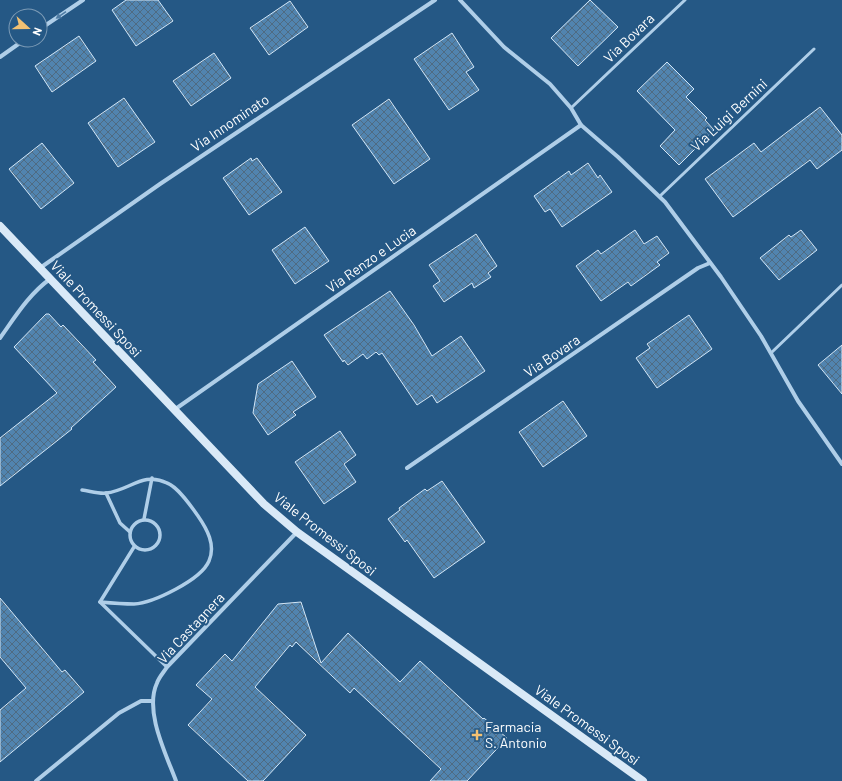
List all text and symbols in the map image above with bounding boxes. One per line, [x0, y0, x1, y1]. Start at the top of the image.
north arrow [8, 8, 48, 48]
street label: Via Bovara [600, 9, 657, 66]
one-way arrow [56, 11, 67, 19]
text: N [30, 26, 45, 38]
street label: Via Luigi Bernini [687, 75, 770, 154]
street label: Via Innominato [188, 90, 272, 155]
street label: Via Renzo e Lucia [323, 221, 419, 296]
street label: Viale Promessi Sposi [47, 257, 145, 360]
street label: Via Bovara [521, 331, 583, 380]
street label: Viale Promessi Sposi [271, 488, 380, 579]
street label: Via Castagnera [153, 589, 228, 667]
street label: Viale Promessi Sposi [531, 681, 643, 768]
place label: Farmacia S. Antonio [485, 718, 547, 751]
marker: Farmacia S. Antonio [472, 730, 482, 740]

